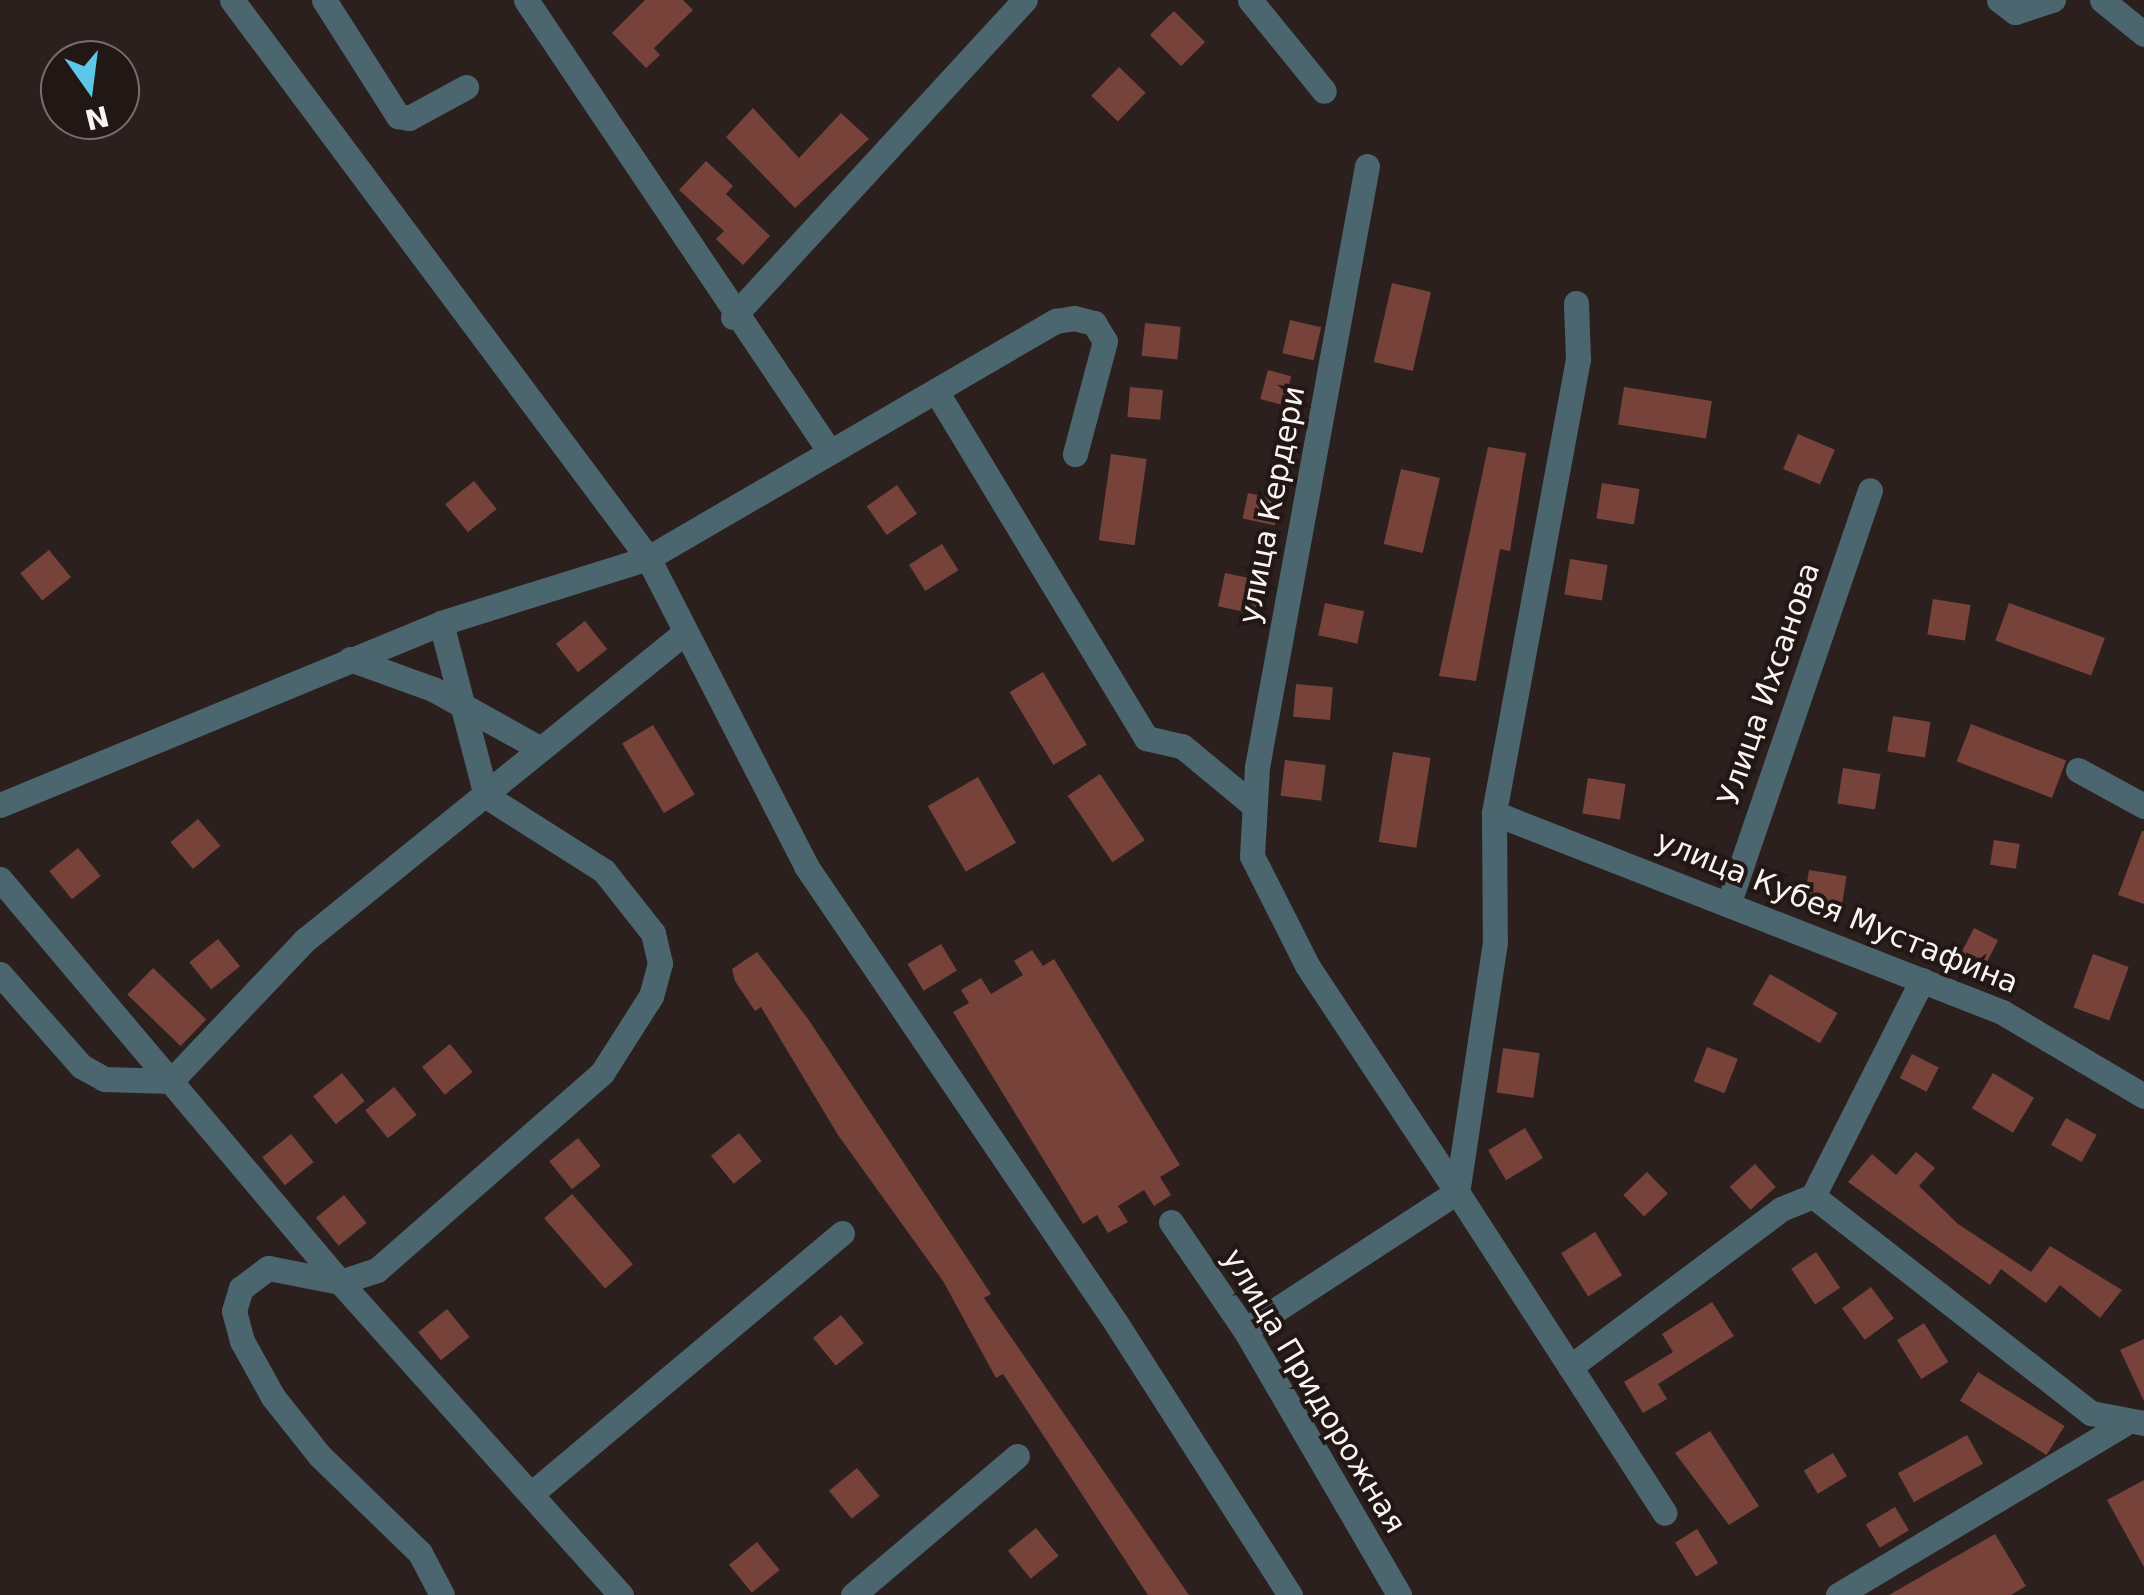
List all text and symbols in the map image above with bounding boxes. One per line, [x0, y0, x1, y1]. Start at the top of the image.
north arrow [40, 40, 140, 140]
text: N [82, 99, 112, 136]
street label: улица Кердери [1231, 383, 1313, 627]
street label: Улица Ихсанова [1711, 558, 1827, 810]
street label: улица Кубея Мустафина [1651, 823, 2023, 1001]
street label: улица Придорожная [1215, 1242, 1413, 1540]

